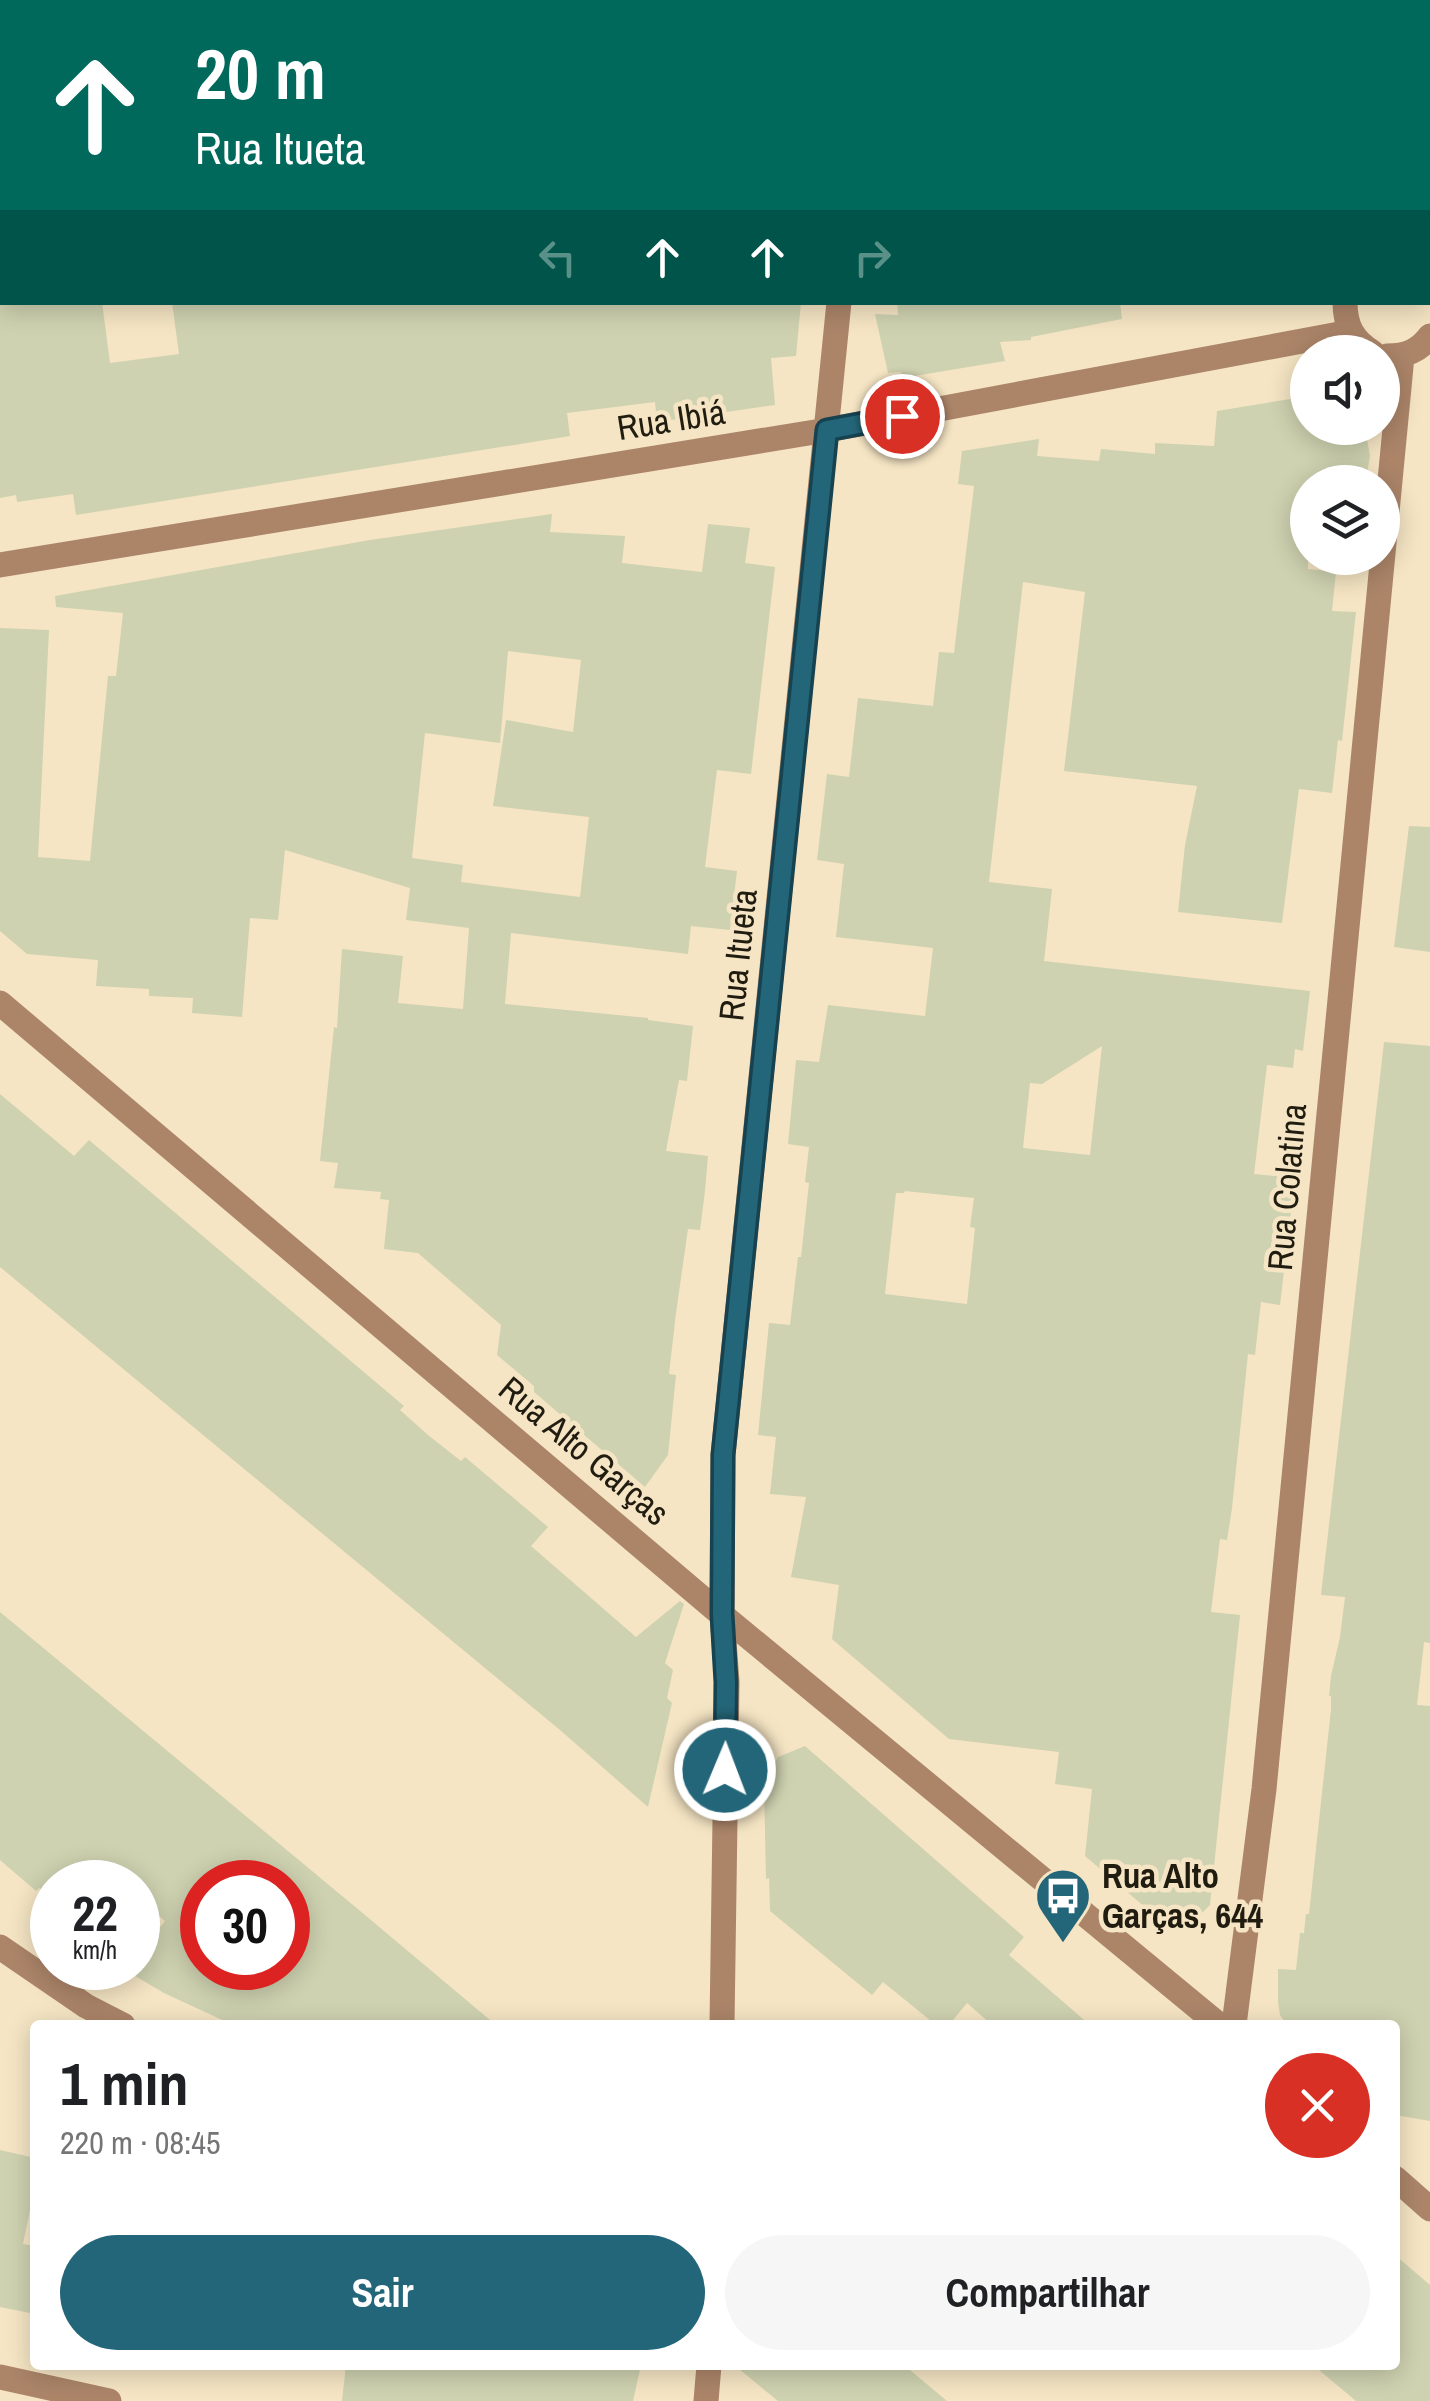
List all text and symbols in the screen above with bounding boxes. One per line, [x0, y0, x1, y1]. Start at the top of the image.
text: 20 m [195, 27, 326, 121]
icon: ahead [30, 40, 160, 170]
text: Rua Itueta [195, 117, 365, 178]
icon: left [530, 230, 585, 285]
icon: ahead [635, 230, 690, 285]
icon: ahead [740, 230, 795, 285]
icon: right [845, 230, 900, 285]
map controls [1290, 335, 1400, 575]
button: sound [1290, 335, 1400, 445]
pin [860, 374, 945, 459]
street label: Rua Ibiá [614, 388, 728, 451]
icon: arrive [875, 389, 930, 444]
button: layers [1290, 465, 1400, 575]
street label: Rua Itueta [707, 887, 768, 1023]
street label: Rua Colatina [1256, 1101, 1317, 1272]
street label: Rua Alto Garças [489, 1365, 679, 1536]
position arrow [673, 1718, 777, 1822]
place label: Rua Alto Garças, 644 [1102, 1852, 1263, 1939]
speed limit sign: 30 [180, 1860, 310, 1990]
bus stop icon: Rua Alto Garças, 644 [1033, 1866, 1093, 1945]
text: 22 [72, 1879, 118, 1947]
text: km/h [73, 1933, 117, 1967]
text: 1 min [60, 2043, 189, 2124]
button: close [1265, 2053, 1370, 2158]
text: 220 m · 08:45 [60, 2121, 220, 2164]
button: Sair [60, 2235, 705, 2350]
button: Compartilhar [725, 2235, 1370, 2350]

